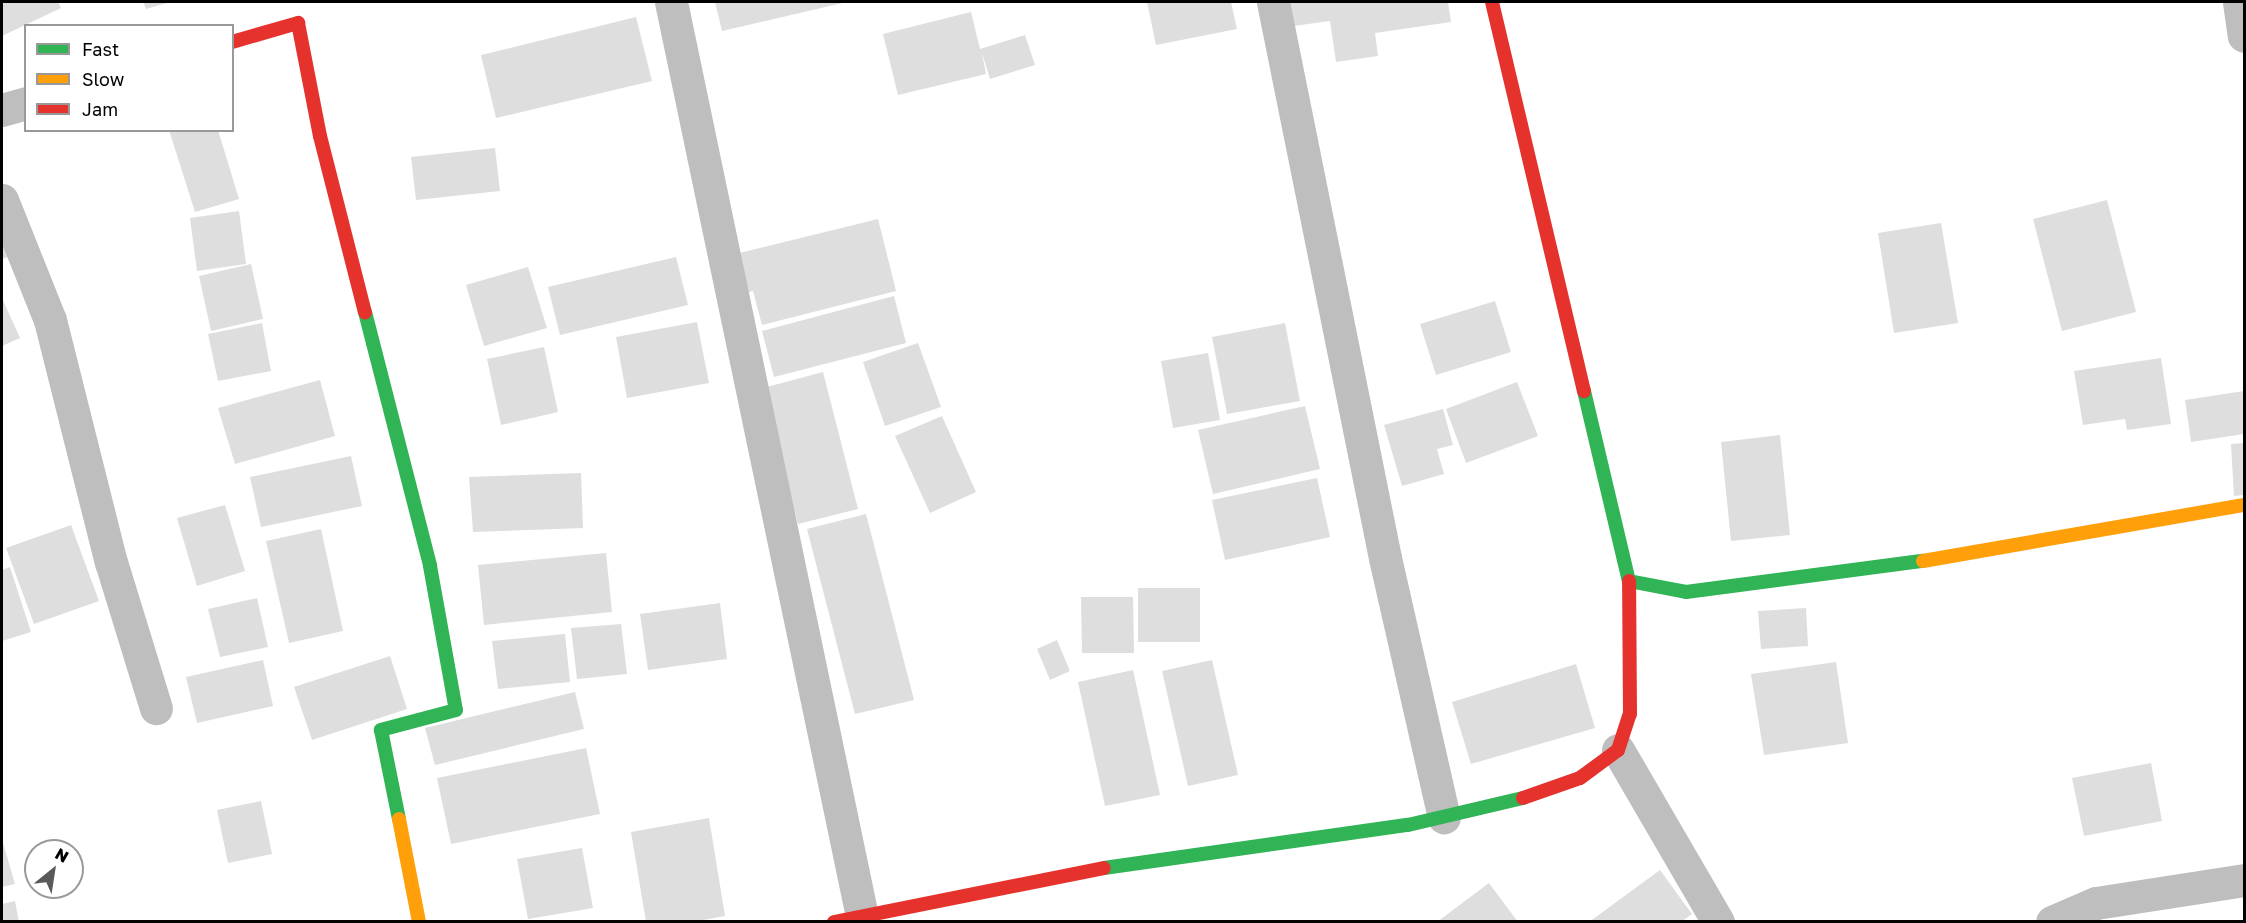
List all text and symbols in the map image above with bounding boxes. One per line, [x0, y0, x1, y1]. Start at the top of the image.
legend [24, 24, 234, 132]
text: Fast [82, 38, 119, 60]
text: Slow [82, 68, 124, 90]
text: Jam [82, 98, 118, 120]
north arrow [24, 839, 84, 899]
text: N [52, 843, 72, 867]

